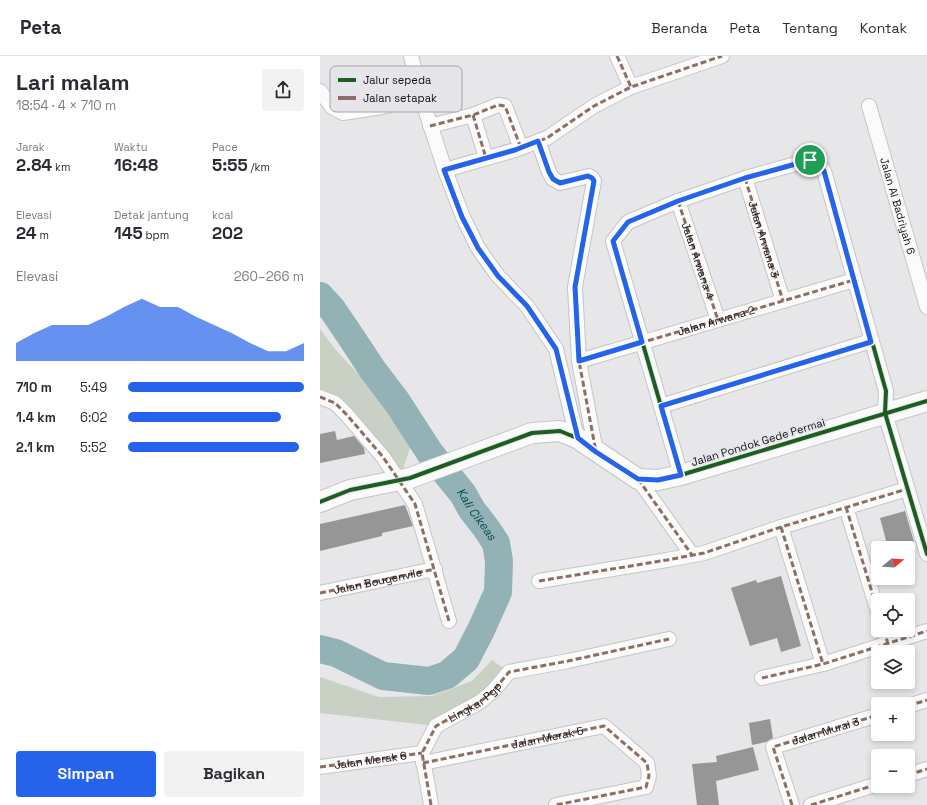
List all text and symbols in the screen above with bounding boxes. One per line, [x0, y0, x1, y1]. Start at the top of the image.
text: Peta [20, 15, 62, 40]
text: Beranda [651, 19, 708, 37]
text: Peta [730, 19, 760, 37]
text: Tentang [782, 19, 838, 37]
text: Kontak [860, 19, 907, 37]
legend [330, 66, 462, 112]
text: Lari malam [16, 68, 130, 96]
button: share [262, 69, 304, 111]
text: Jalur sepeda [363, 73, 432, 87]
text: Jalan setapak [363, 91, 437, 105]
text: 18:54 · 4 × 710 m [16, 97, 116, 114]
text: Jarak [16, 140, 45, 154]
text: Waktu [114, 140, 148, 154]
text: Pace [212, 140, 238, 154]
pin [793, 143, 827, 177]
icon: arrive [799, 149, 821, 171]
text: 2.84 [16, 154, 52, 176]
text: 16:48 [114, 154, 158, 176]
text: 5:55 [212, 154, 248, 176]
street label: Jalan Al Badriyah 6 [877, 156, 919, 256]
text: km [52, 160, 70, 174]
text: /km [248, 160, 270, 174]
street label: Jalan Arwana 3 [745, 199, 782, 280]
text: Elevasi [16, 208, 52, 222]
text: Detak jantung [114, 208, 189, 222]
text: kcal [212, 208, 233, 222]
street label: Jalan Arwana 4 [679, 221, 717, 301]
text: 24 [16, 222, 37, 244]
text: 145 [114, 222, 143, 244]
text: 202 [212, 222, 243, 244]
text: m [37, 228, 49, 242]
text: bpm [143, 228, 169, 242]
text: Elevasi [16, 268, 58, 285]
text: 260–266 m [234, 268, 304, 285]
street label: Jalan Arwana 2 [676, 303, 757, 339]
text: 710 m [16, 379, 52, 396]
text: 5:49 [80, 379, 107, 396]
text: 1.4 km [16, 409, 56, 426]
text: 6:02 [80, 409, 107, 426]
street label: Jalan Pondok Gede Permai [689, 415, 827, 469]
text: 2.1 km [16, 439, 55, 456]
text: 5:52 [80, 439, 107, 456]
water label: Kali Cikeas [453, 485, 500, 544]
north arrow [871, 541, 915, 585]
map controls [871, 541, 915, 793]
street label: Jalan Bougenvile [332, 565, 423, 597]
button: locate [871, 593, 915, 637]
button: layers [871, 645, 915, 689]
street label: Lingkar Pgp [446, 679, 505, 725]
button: + [871, 697, 915, 741]
street label: Jalan Murai 3 [790, 714, 861, 748]
street label: Jalan Merak 5 [510, 723, 585, 752]
street label: Jalan Merak 6 [333, 748, 408, 772]
button: − [871, 749, 915, 793]
button: Simpan [16, 751, 156, 797]
button: Bagikan [164, 751, 304, 797]

